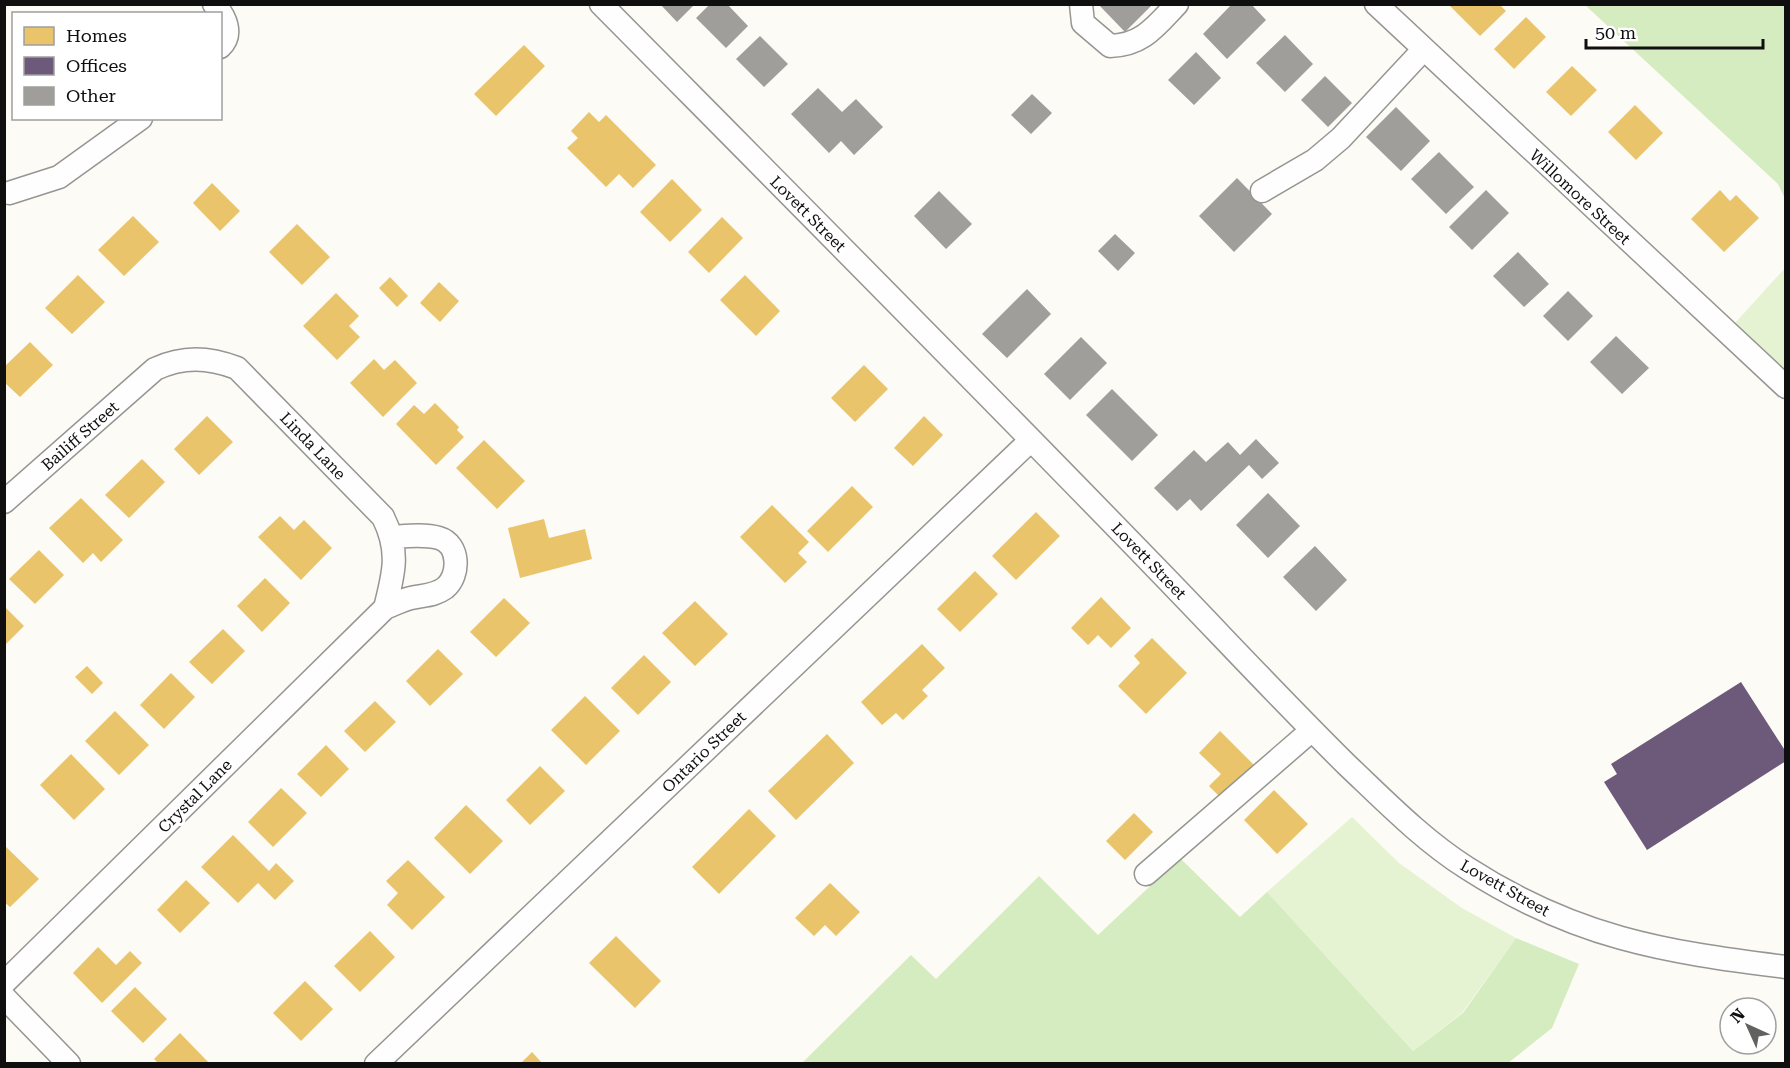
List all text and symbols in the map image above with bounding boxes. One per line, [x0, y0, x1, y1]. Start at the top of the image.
legend [12, 12, 222, 120]
scale bar [1586, 12, 1763, 50]
text: 50 m [1595, 22, 1636, 43]
text: Homes [66, 25, 127, 46]
text: Offices [66, 55, 127, 76]
text: Other [66, 85, 116, 106]
street label: Willomore Street [1526, 146, 1634, 248]
street label: Lovett Street [766, 172, 850, 256]
street label: Bailiff Street [38, 397, 122, 475]
street label: Linda Lane [276, 408, 350, 484]
street label: Lovett Street [1108, 519, 1190, 603]
street label: Ontario Street [658, 707, 750, 797]
street label: Crystal Lane [154, 755, 236, 837]
street label: Lovett Street [1457, 856, 1553, 920]
north arrow [1718, 996, 1778, 1056]
text: N [1727, 1005, 1749, 1027]

